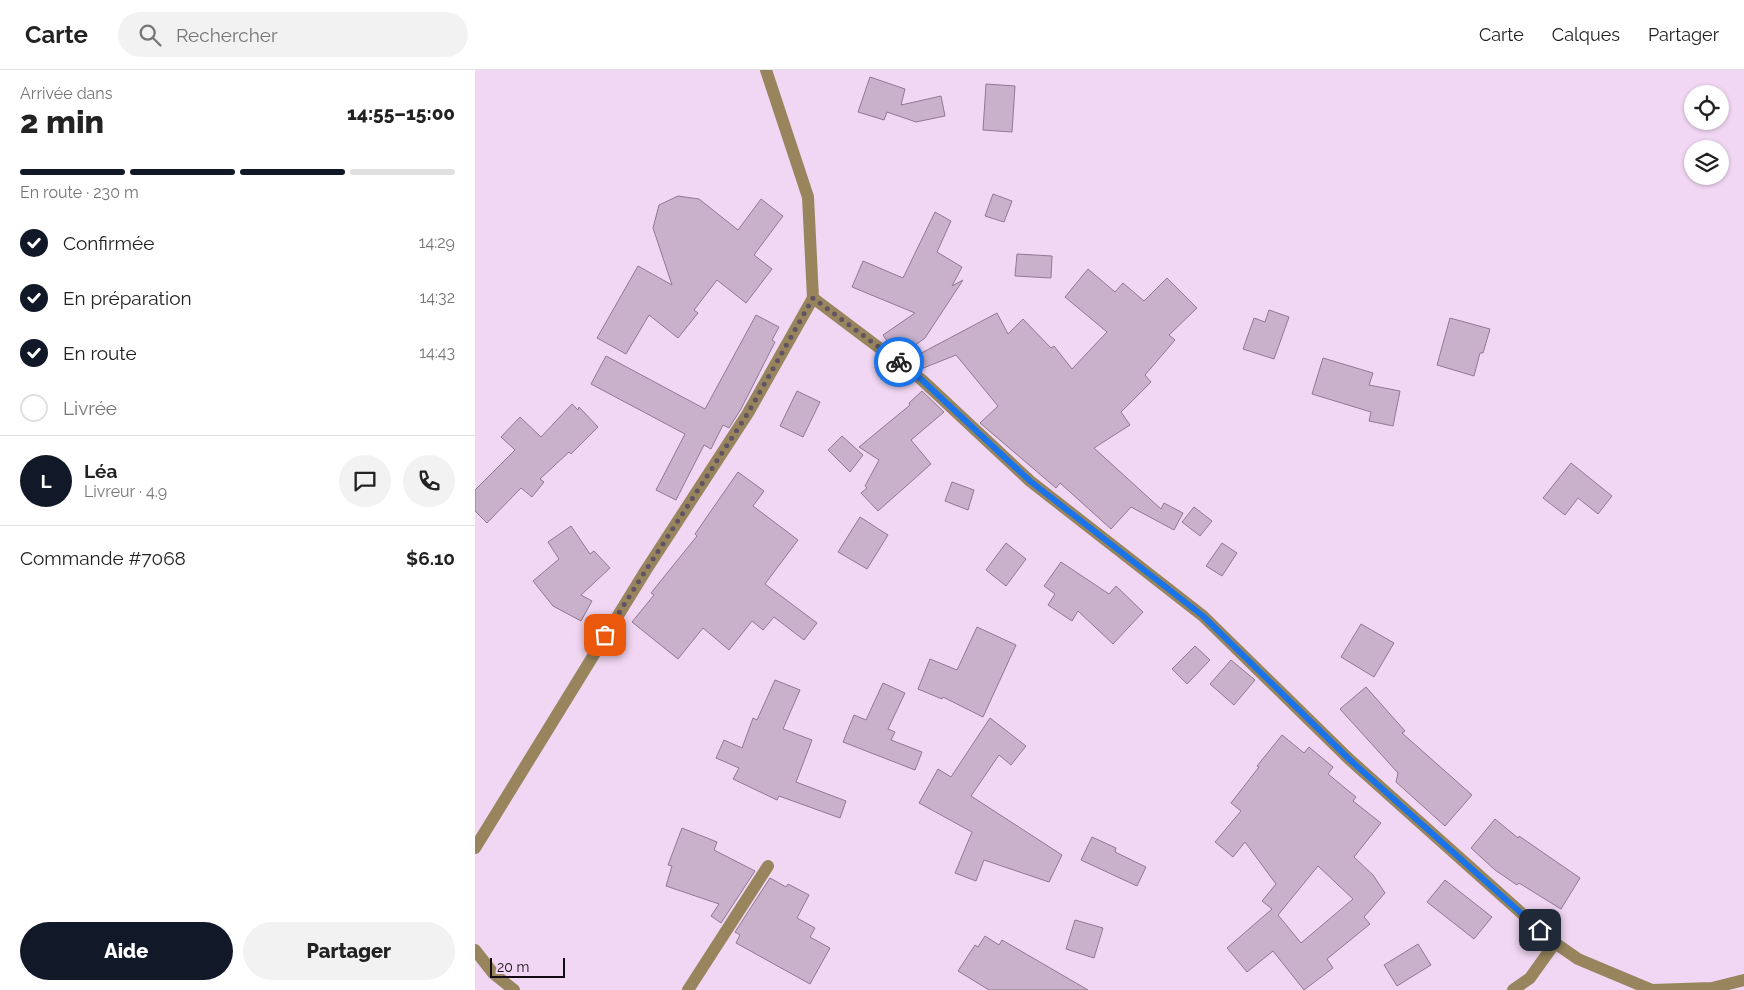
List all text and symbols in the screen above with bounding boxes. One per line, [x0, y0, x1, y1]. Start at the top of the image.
search box [118, 12, 468, 57]
text: Carte [25, 20, 88, 49]
icon: search [136, 21, 164, 49]
text: Rechercher [176, 24, 278, 46]
text: Carte [1479, 24, 1524, 45]
text: Calques [1552, 24, 1620, 45]
text: Partager [1648, 24, 1719, 45]
text: Arrivée dans [20, 84, 112, 103]
map controls [1684, 85, 1729, 185]
button: locate [1684, 85, 1729, 130]
text: 14:55–15:00 [347, 102, 455, 124]
text: 2 min [20, 103, 104, 140]
button: layers [1684, 140, 1729, 185]
text: En route · 230 m [20, 183, 139, 202]
icon: check [20, 229, 48, 257]
text: Confirmée [63, 232, 154, 254]
text: 14:29 [419, 233, 455, 252]
icon: check [20, 284, 48, 312]
text: En préparation [63, 287, 192, 309]
text: 14:32 [420, 288, 455, 307]
courier [874, 337, 924, 387]
icon: check [20, 339, 48, 367]
text: En route [63, 342, 137, 364]
text: 14:43 [419, 343, 455, 362]
icon: bike [885, 348, 913, 376]
text: Livrée [63, 397, 117, 419]
button: chat [339, 455, 391, 507]
button: phone [403, 455, 455, 507]
text: Léa [84, 460, 117, 482]
text: L [40, 470, 52, 492]
text: Livreur · 4.9 [84, 482, 167, 501]
text: Commande #7068 [20, 547, 186, 569]
text: $6.10 [406, 547, 455, 569]
pin [584, 614, 626, 656]
icon: bag [591, 621, 619, 649]
pin [1519, 909, 1561, 951]
icon: home [1526, 916, 1554, 944]
button: Aide [20, 922, 233, 980]
button: Partager [243, 922, 455, 980]
scale bar [490, 955, 565, 978]
text: 20 m [497, 959, 529, 975]

